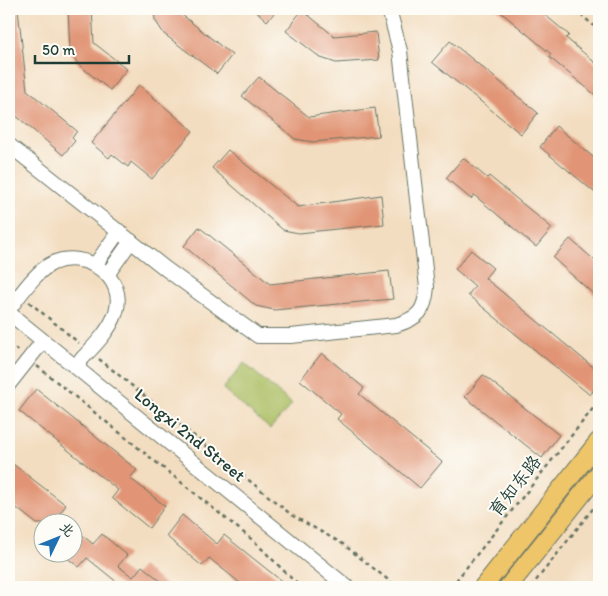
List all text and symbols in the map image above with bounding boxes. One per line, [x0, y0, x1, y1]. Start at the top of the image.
scale bar [35, 32, 129, 64]
text: 50 m [42, 41, 75, 59]
street label: Longxi 2nd Street [130, 384, 250, 487]
street label: 育知东路 [484, 451, 546, 521]
north arrow [32, 514, 82, 564]
text: 北 [56, 519, 78, 540]

